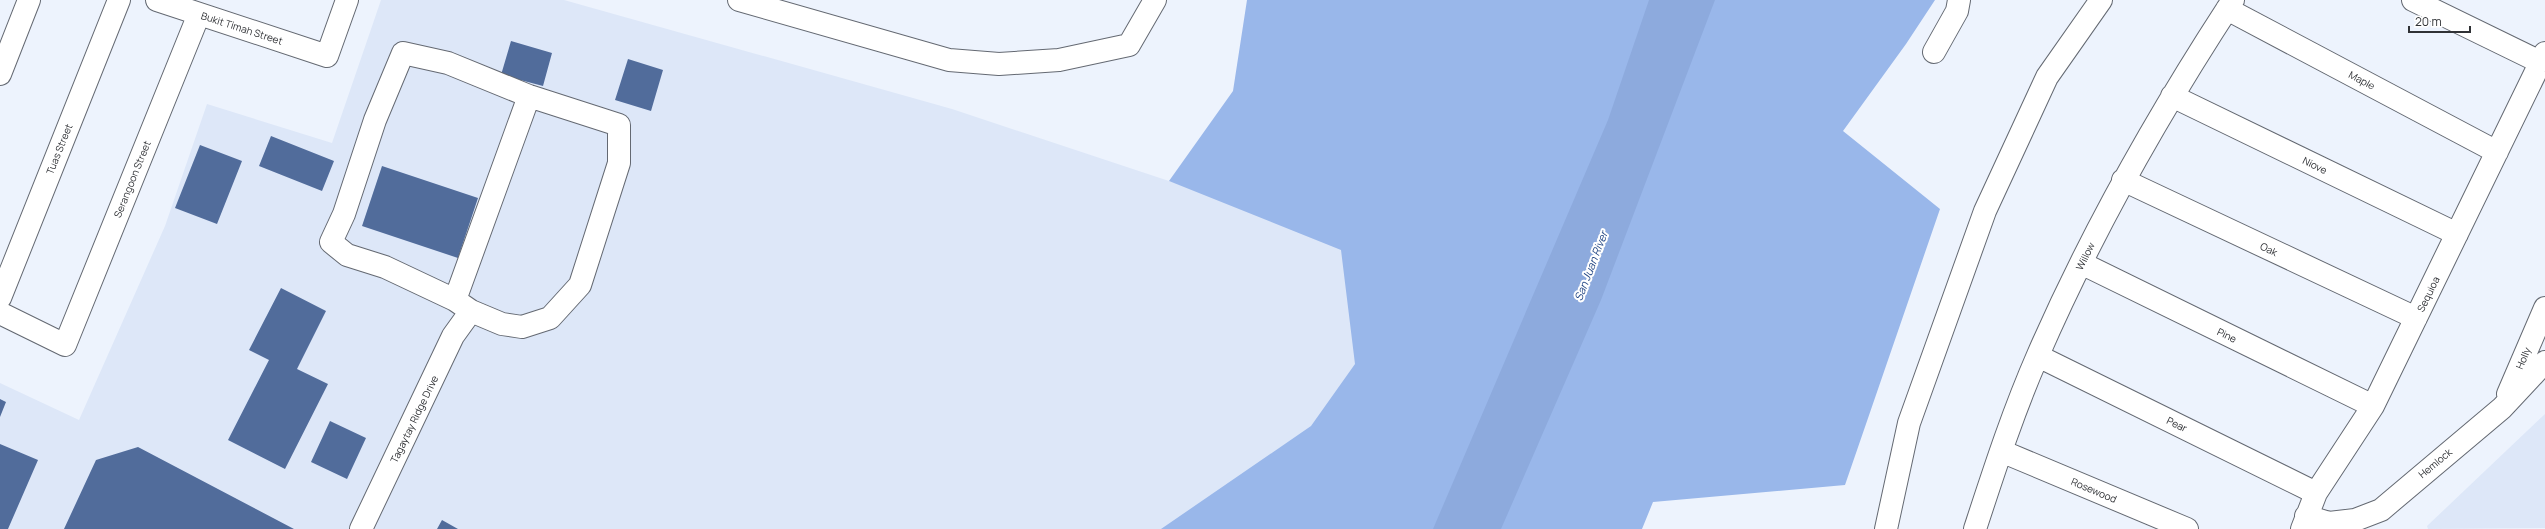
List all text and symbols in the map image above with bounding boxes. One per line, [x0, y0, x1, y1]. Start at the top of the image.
street label: Bukit Timah Street [199, 8, 285, 48]
scale bar [2409, 8, 2470, 34]
text: 20 m [2415, 13, 2442, 30]
street label: Maple [2346, 67, 2378, 93]
street label: Tuas Street [42, 122, 76, 176]
street label: Serangoon Street [110, 138, 154, 220]
street label: Niove [2300, 153, 2330, 177]
water label: San Juan River [1570, 227, 1611, 303]
street label: Willow [2072, 239, 2098, 272]
street label: Oak [2258, 239, 2281, 260]
street label: Sequioa [2413, 274, 2443, 314]
street label: Pine [2215, 324, 2239, 346]
street label: Holly [2512, 344, 2534, 371]
street label: Tagaytay Ridge Drive [387, 373, 441, 465]
street label: Pear [2165, 413, 2190, 435]
street label: Hemlock [2415, 444, 2456, 481]
street label: Rosewood [2069, 474, 2119, 506]

